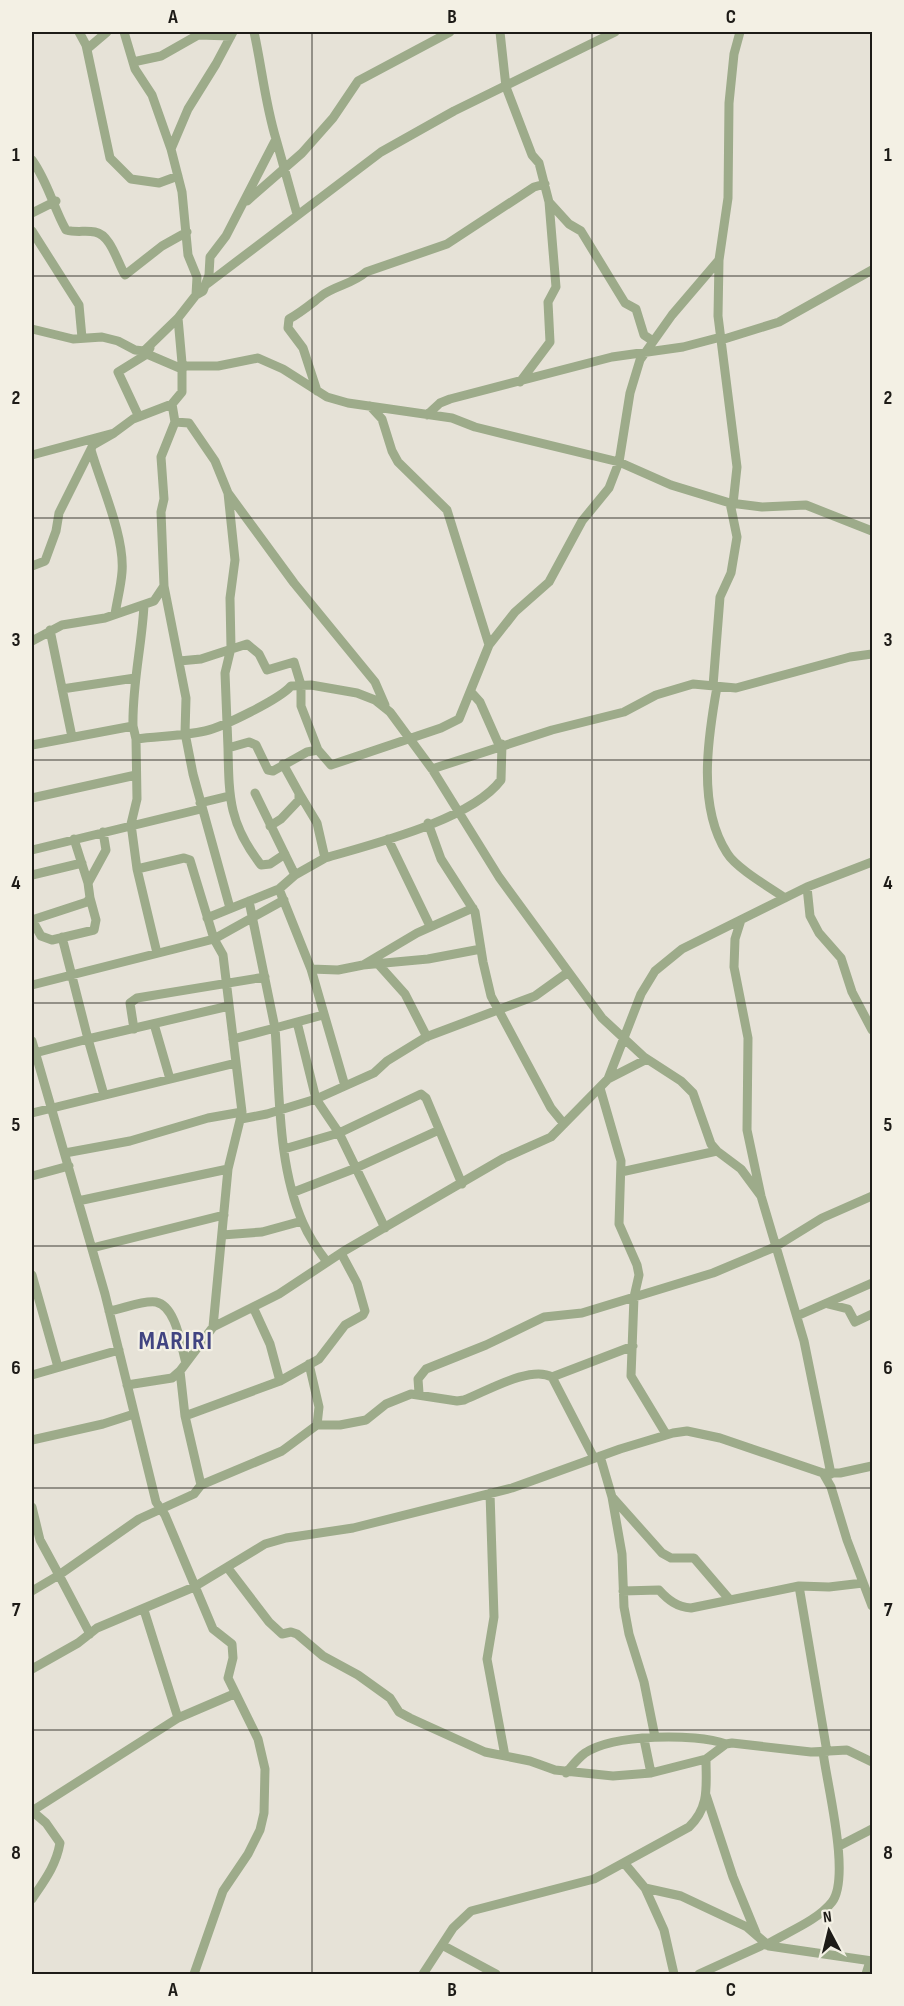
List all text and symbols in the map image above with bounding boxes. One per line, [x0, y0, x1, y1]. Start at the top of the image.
text: A [167, 5, 178, 29]
text: B [447, 5, 457, 29]
text: C [726, 5, 736, 29]
text: 1 [12, 143, 20, 167]
text: 1 [884, 143, 892, 167]
text: 2 [12, 386, 20, 410]
text: 2 [884, 386, 892, 410]
text: 3 [12, 628, 21, 652]
text: 3 [884, 628, 893, 652]
text: 4 [11, 871, 21, 895]
text: 4 [883, 871, 893, 895]
text: 5 [12, 1113, 21, 1137]
text: 5 [884, 1113, 893, 1137]
district label: MARIRI [139, 1326, 213, 1357]
text: 6 [11, 1356, 21, 1380]
text: 6 [883, 1356, 893, 1380]
text: 7 [12, 1598, 21, 1622]
text: 7 [884, 1598, 893, 1622]
text: 8 [11, 1841, 21, 1865]
text: 8 [883, 1841, 893, 1865]
north arrow [799, 1901, 859, 1961]
text: N [822, 1908, 833, 1928]
text: A [167, 1978, 178, 2002]
text: B [447, 1978, 457, 2002]
text: C [726, 1978, 736, 2002]

